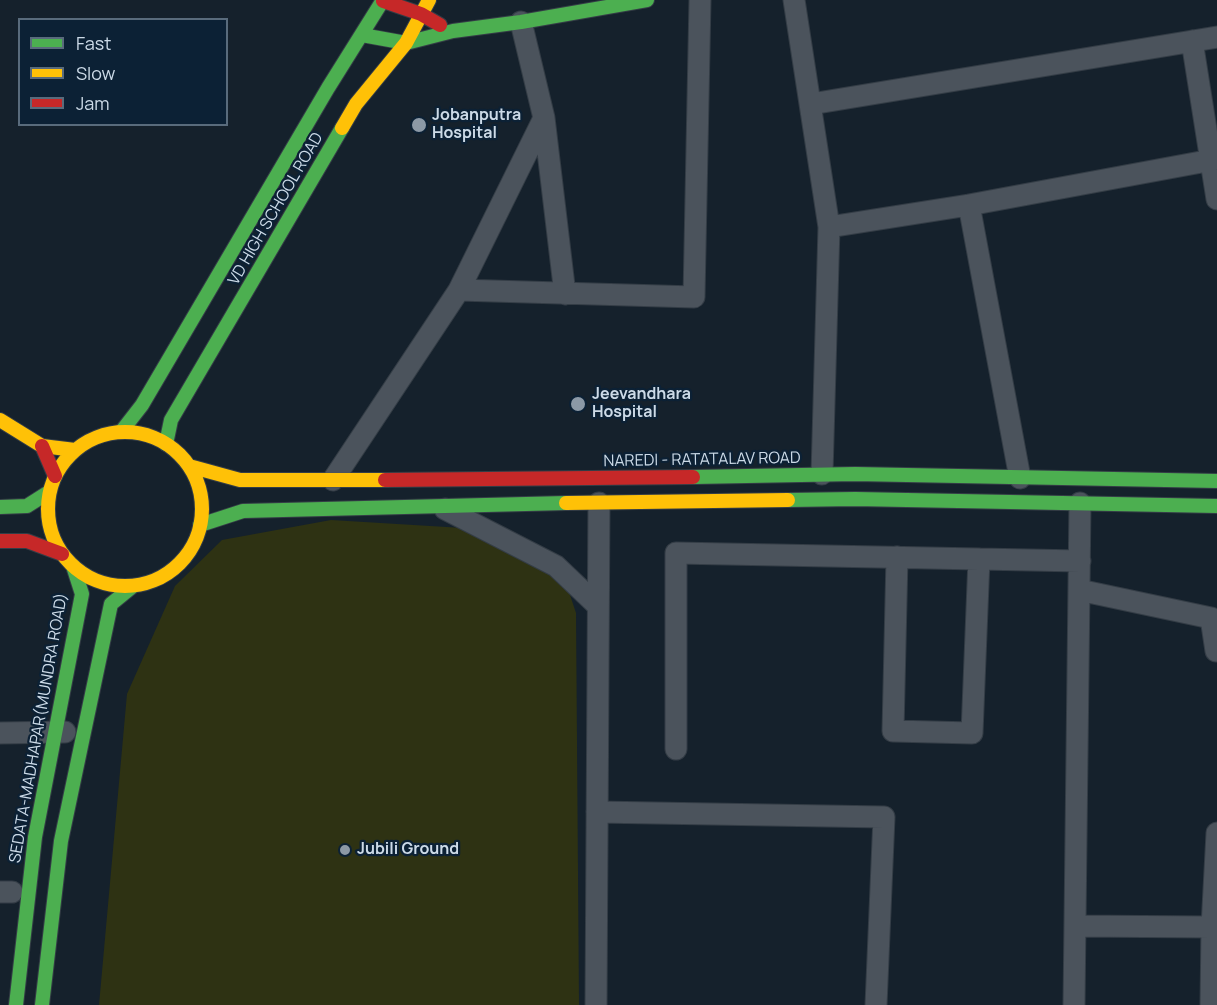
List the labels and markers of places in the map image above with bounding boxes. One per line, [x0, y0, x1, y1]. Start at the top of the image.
place label: Jobanputra Hospital [432, 106, 521, 144]
marker: Jobanputra Hospital [410, 116, 428, 134]
place label: Jeevandhara Hospital [592, 385, 691, 423]
marker: Jeevandhara Hospital [569, 395, 587, 413]
place label: Jubili Ground [357, 840, 459, 860]
marker: Jubili Ground [338, 843, 352, 857]

